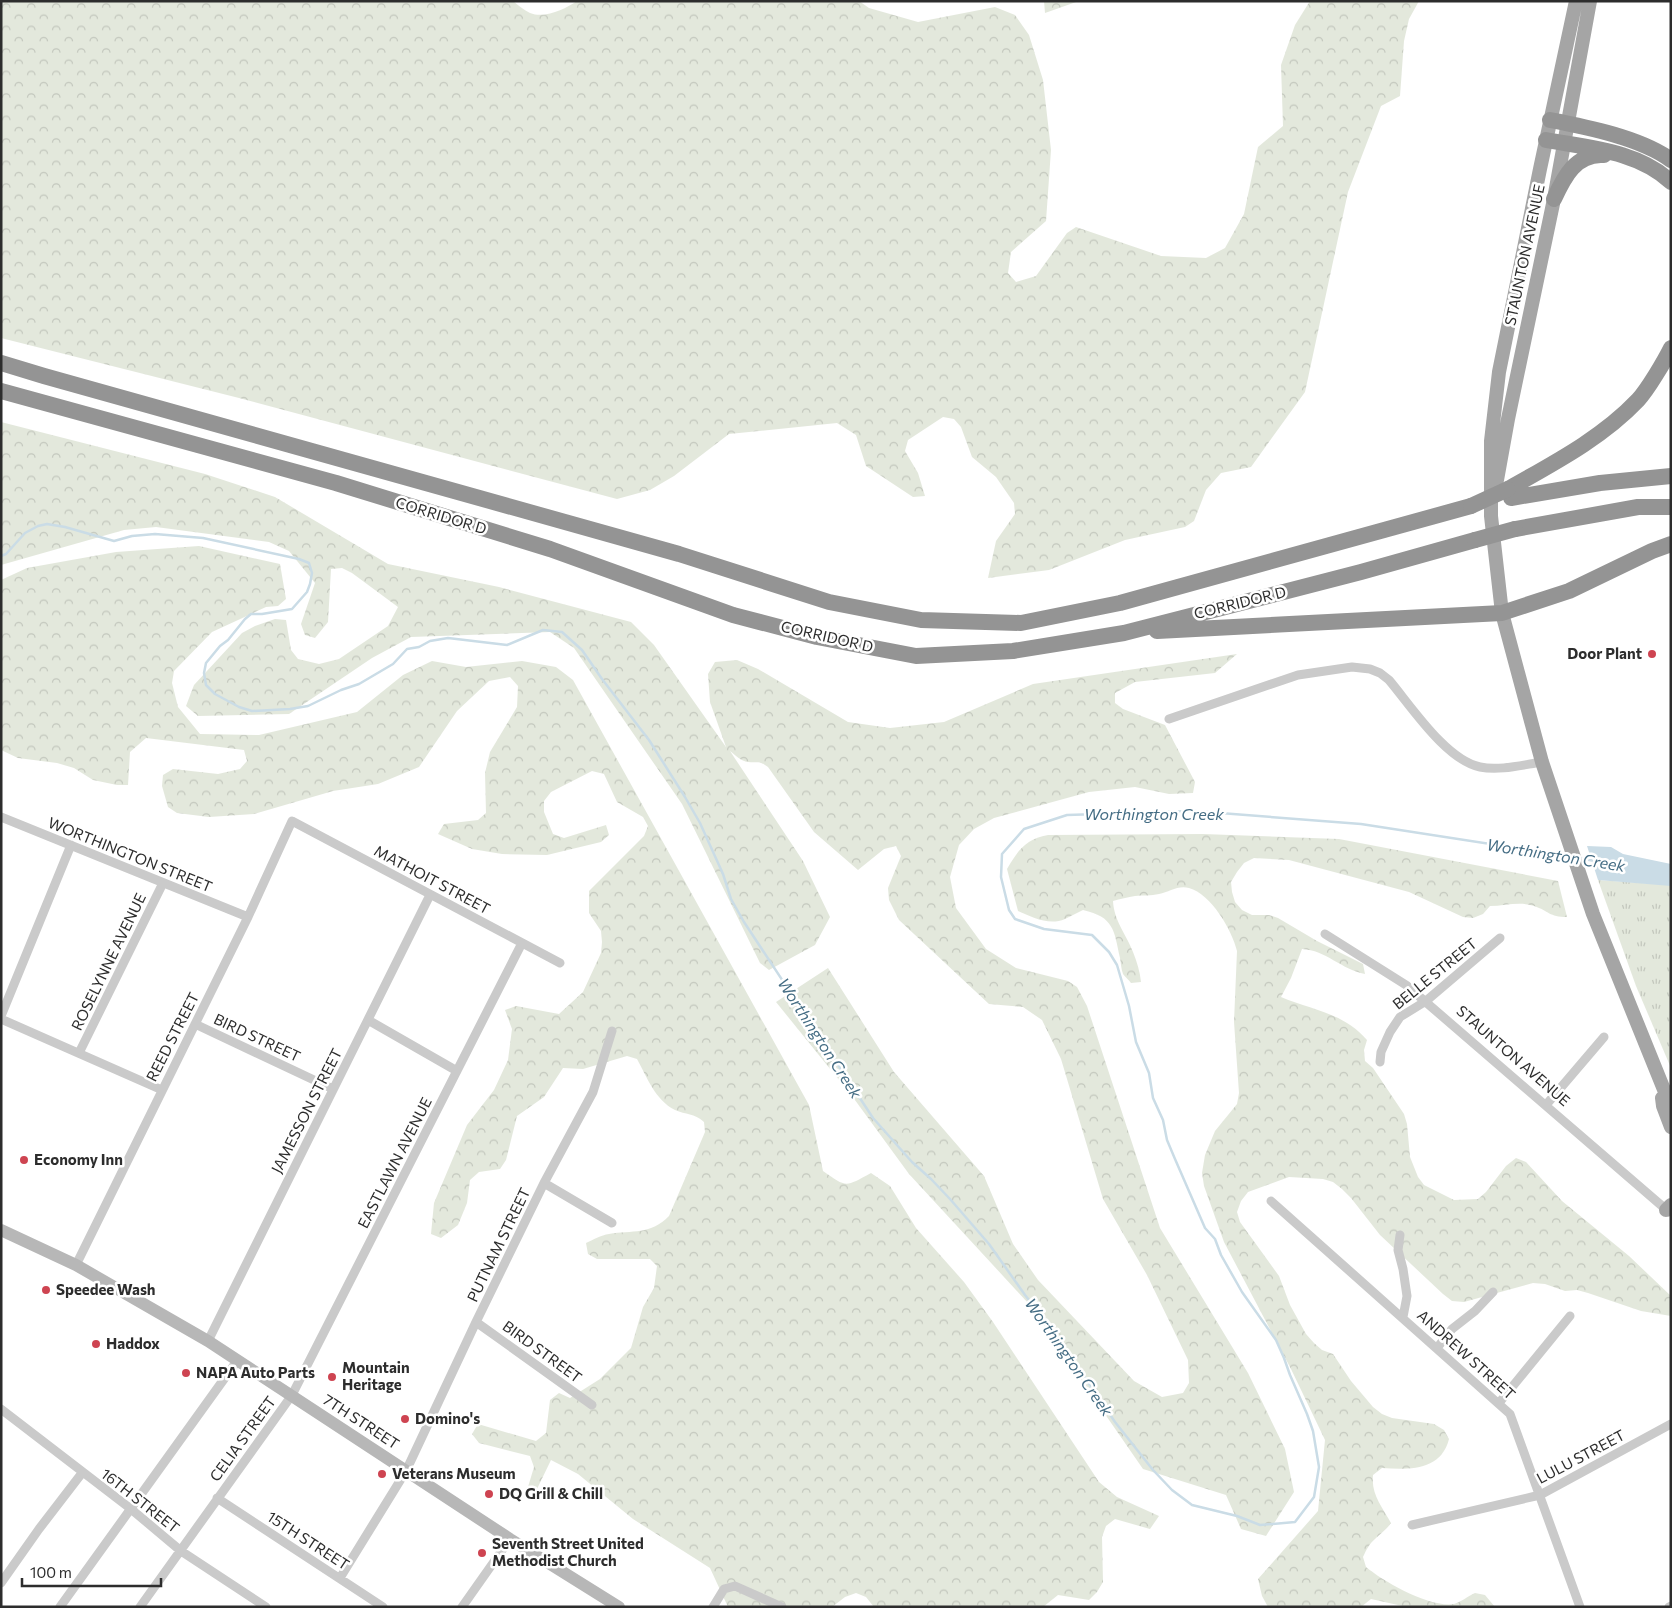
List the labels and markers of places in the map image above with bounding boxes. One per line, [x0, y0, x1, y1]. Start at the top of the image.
place label: Door Plant [1567, 644, 1642, 662]
marker: Door Plant [1646, 648, 1658, 660]
place label: Economy Inn [34, 1150, 123, 1168]
marker: Economy Inn [18, 1154, 30, 1166]
place label: Speedee Wash [56, 1280, 156, 1298]
marker: Speedee Wash [40, 1284, 52, 1296]
place label: Haddox [106, 1334, 160, 1352]
marker: Haddox [90, 1338, 102, 1350]
place label: Mountain Heritage [342, 1358, 410, 1393]
place label: NAPA Auto Parts [196, 1363, 315, 1381]
marker: NAPA Auto Parts [180, 1367, 192, 1379]
marker: Mountain Heritage [326, 1371, 338, 1383]
place label: Domino's [415, 1409, 480, 1427]
marker: Domino's [399, 1413, 411, 1425]
place label: Veterans Museum [392, 1464, 516, 1482]
marker: Veterans Museum [376, 1468, 388, 1480]
place label: DQ Grill & Chill [499, 1484, 603, 1502]
marker: DQ Grill & Chill [483, 1488, 495, 1500]
place label: Seventh Street United Methodist Church [492, 1534, 644, 1569]
marker: Seventh Street United Methodist Church [476, 1547, 488, 1559]

